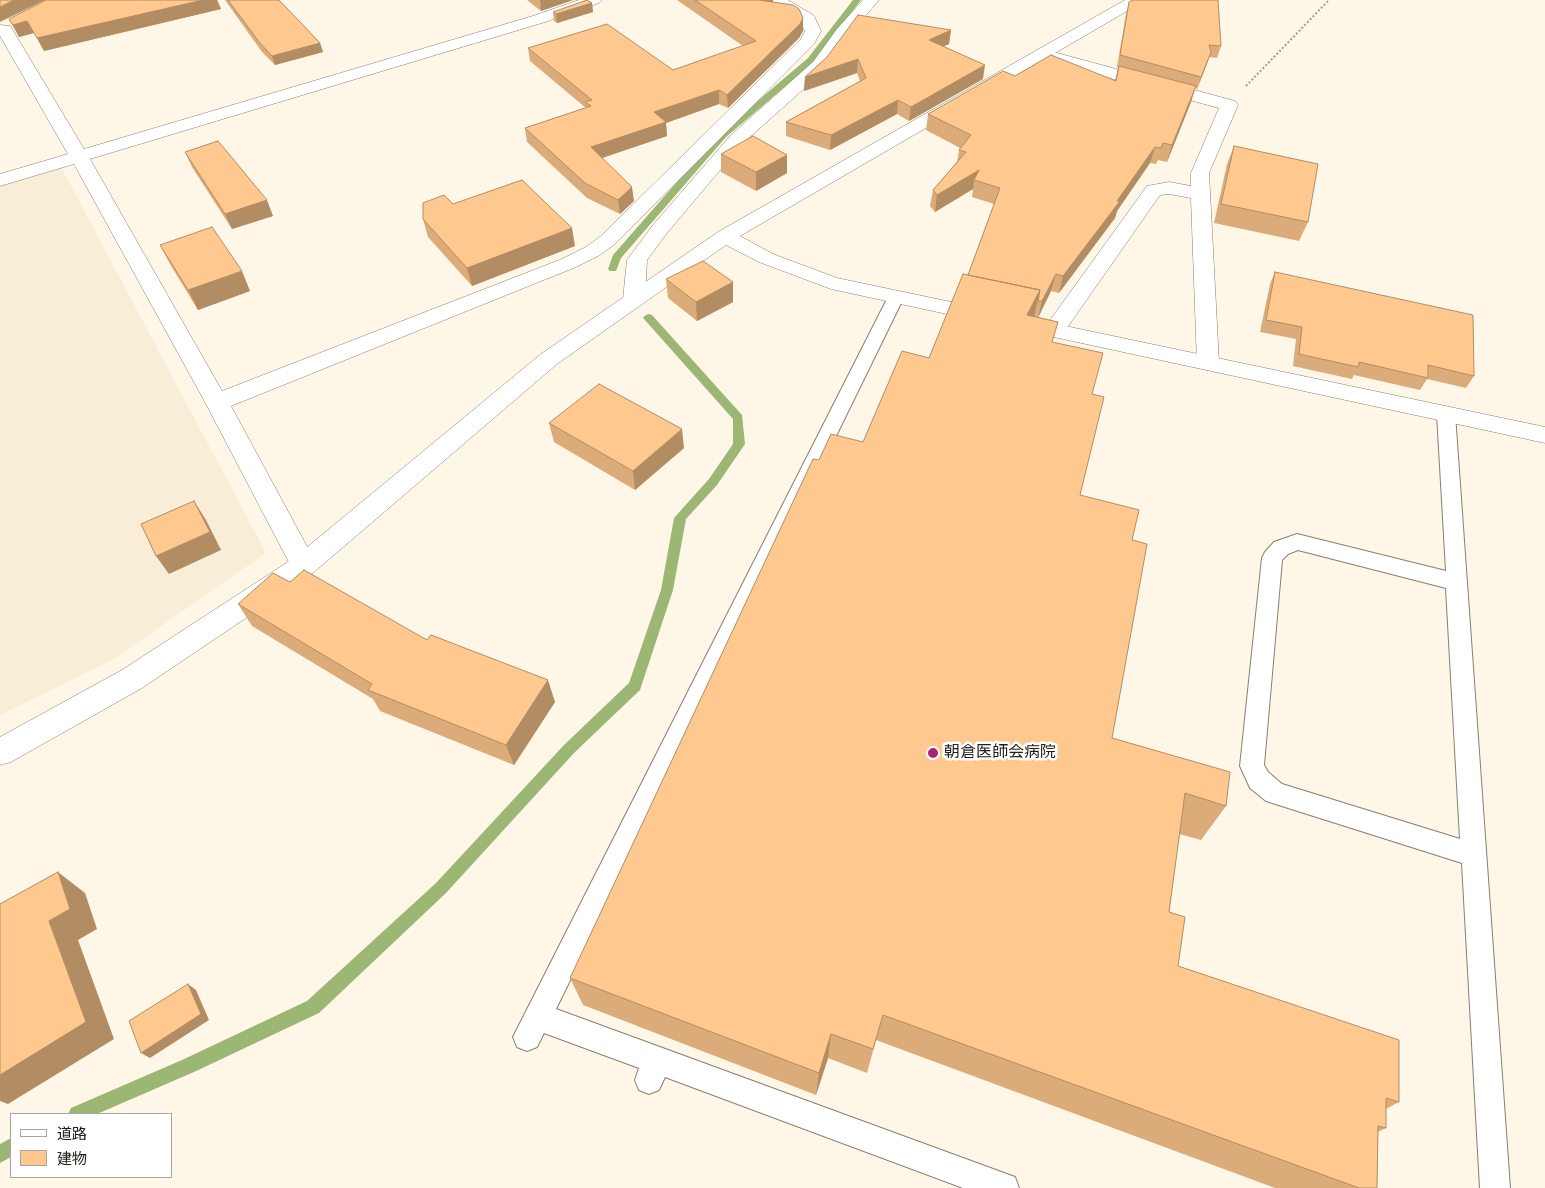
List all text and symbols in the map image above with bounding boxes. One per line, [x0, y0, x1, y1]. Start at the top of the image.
place label: 朝倉医師会病院 [944, 743, 1056, 763]
marker: 朝倉医師会病院 [926, 746, 940, 760]
legend [10, 1113, 172, 1178]
text: 道路 [57, 1123, 87, 1144]
text: 建物 [57, 1148, 87, 1169]

